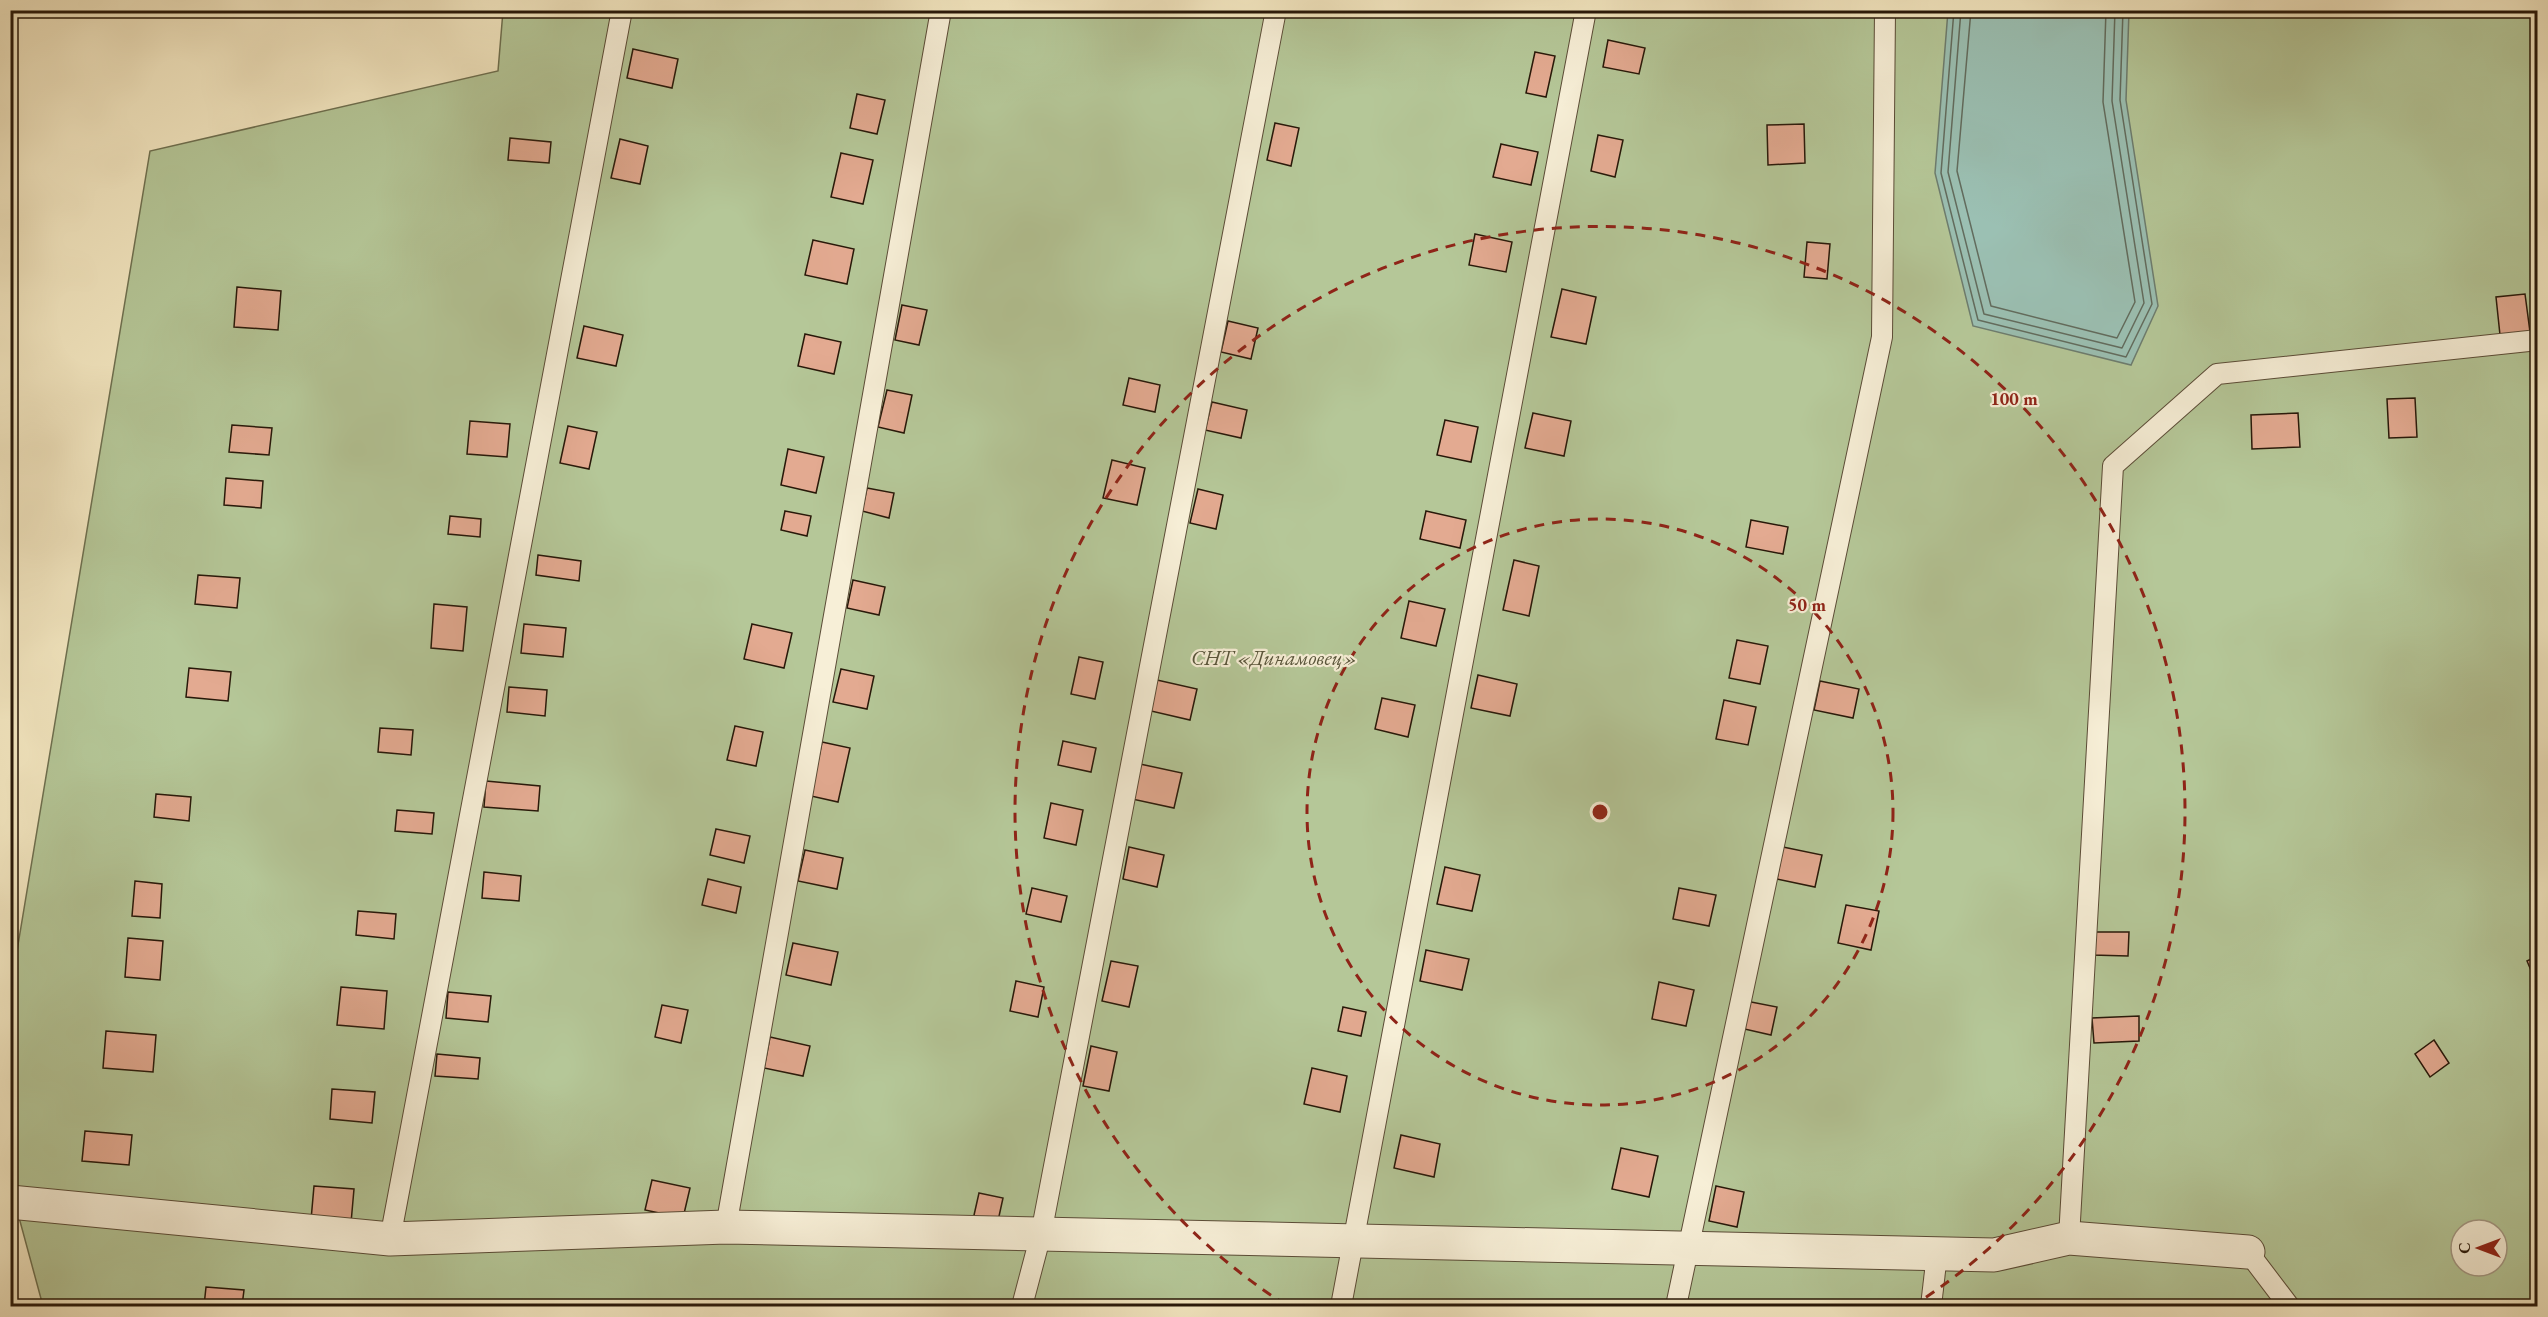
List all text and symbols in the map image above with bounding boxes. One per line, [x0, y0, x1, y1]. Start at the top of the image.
text: 100 m [1990, 387, 2038, 410]
text: 50 m [1788, 593, 1826, 616]
park label: СНТ «Динамовец» [1191, 644, 1357, 671]
centre of rings [1590, 802, 1610, 822]
north arrow [2449, 1218, 2509, 1278]
text: С [2454, 1242, 2475, 1254]

